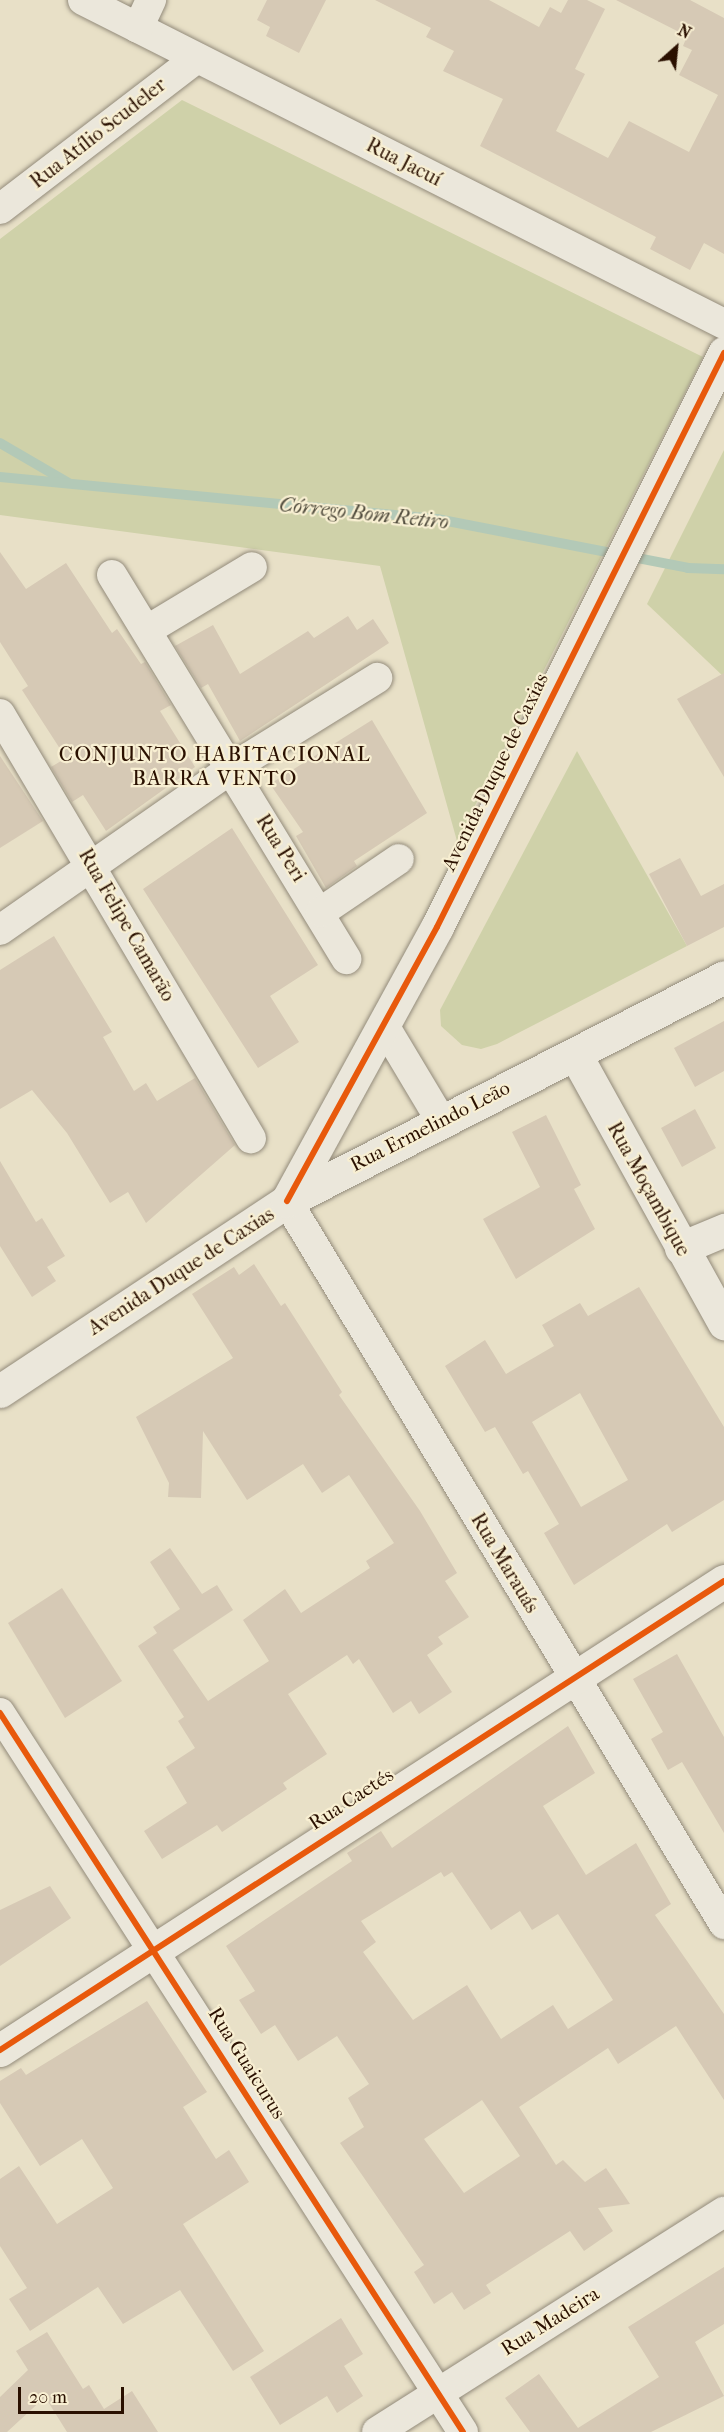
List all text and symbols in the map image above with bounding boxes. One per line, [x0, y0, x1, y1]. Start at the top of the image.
north arrow [646, 18, 706, 78]
text: N [675, 20, 694, 43]
street label: Rua Atílio Scudeler [25, 73, 171, 193]
street label: Rua Jacuí [362, 133, 446, 191]
water label: Córrego Bom Retiro [278, 492, 450, 534]
street label: Avenida Duque de Caxias [437, 669, 553, 875]
district label: CONJUNTO HABITACIONAL BARRA VENTO [59, 741, 371, 791]
street label: Rua Peri [251, 810, 311, 886]
street label: Rua Felipe Camarão [73, 844, 181, 1006]
street label: Rua Ermelindo Leão [346, 1075, 514, 1177]
street label: Rua Moçambique [602, 1118, 696, 1260]
street label: Avenida Duque de Caxias [84, 1202, 278, 1340]
street label: Rua Marauás [466, 1509, 544, 1617]
street label: Rua Caetés [304, 1763, 398, 1835]
street label: Rua Guaicurus [203, 2003, 291, 2123]
street label: Rua Madeira [497, 2281, 603, 2361]
scale bar [21, 2375, 128, 2413]
text: 20 m [29, 2387, 67, 2408]

